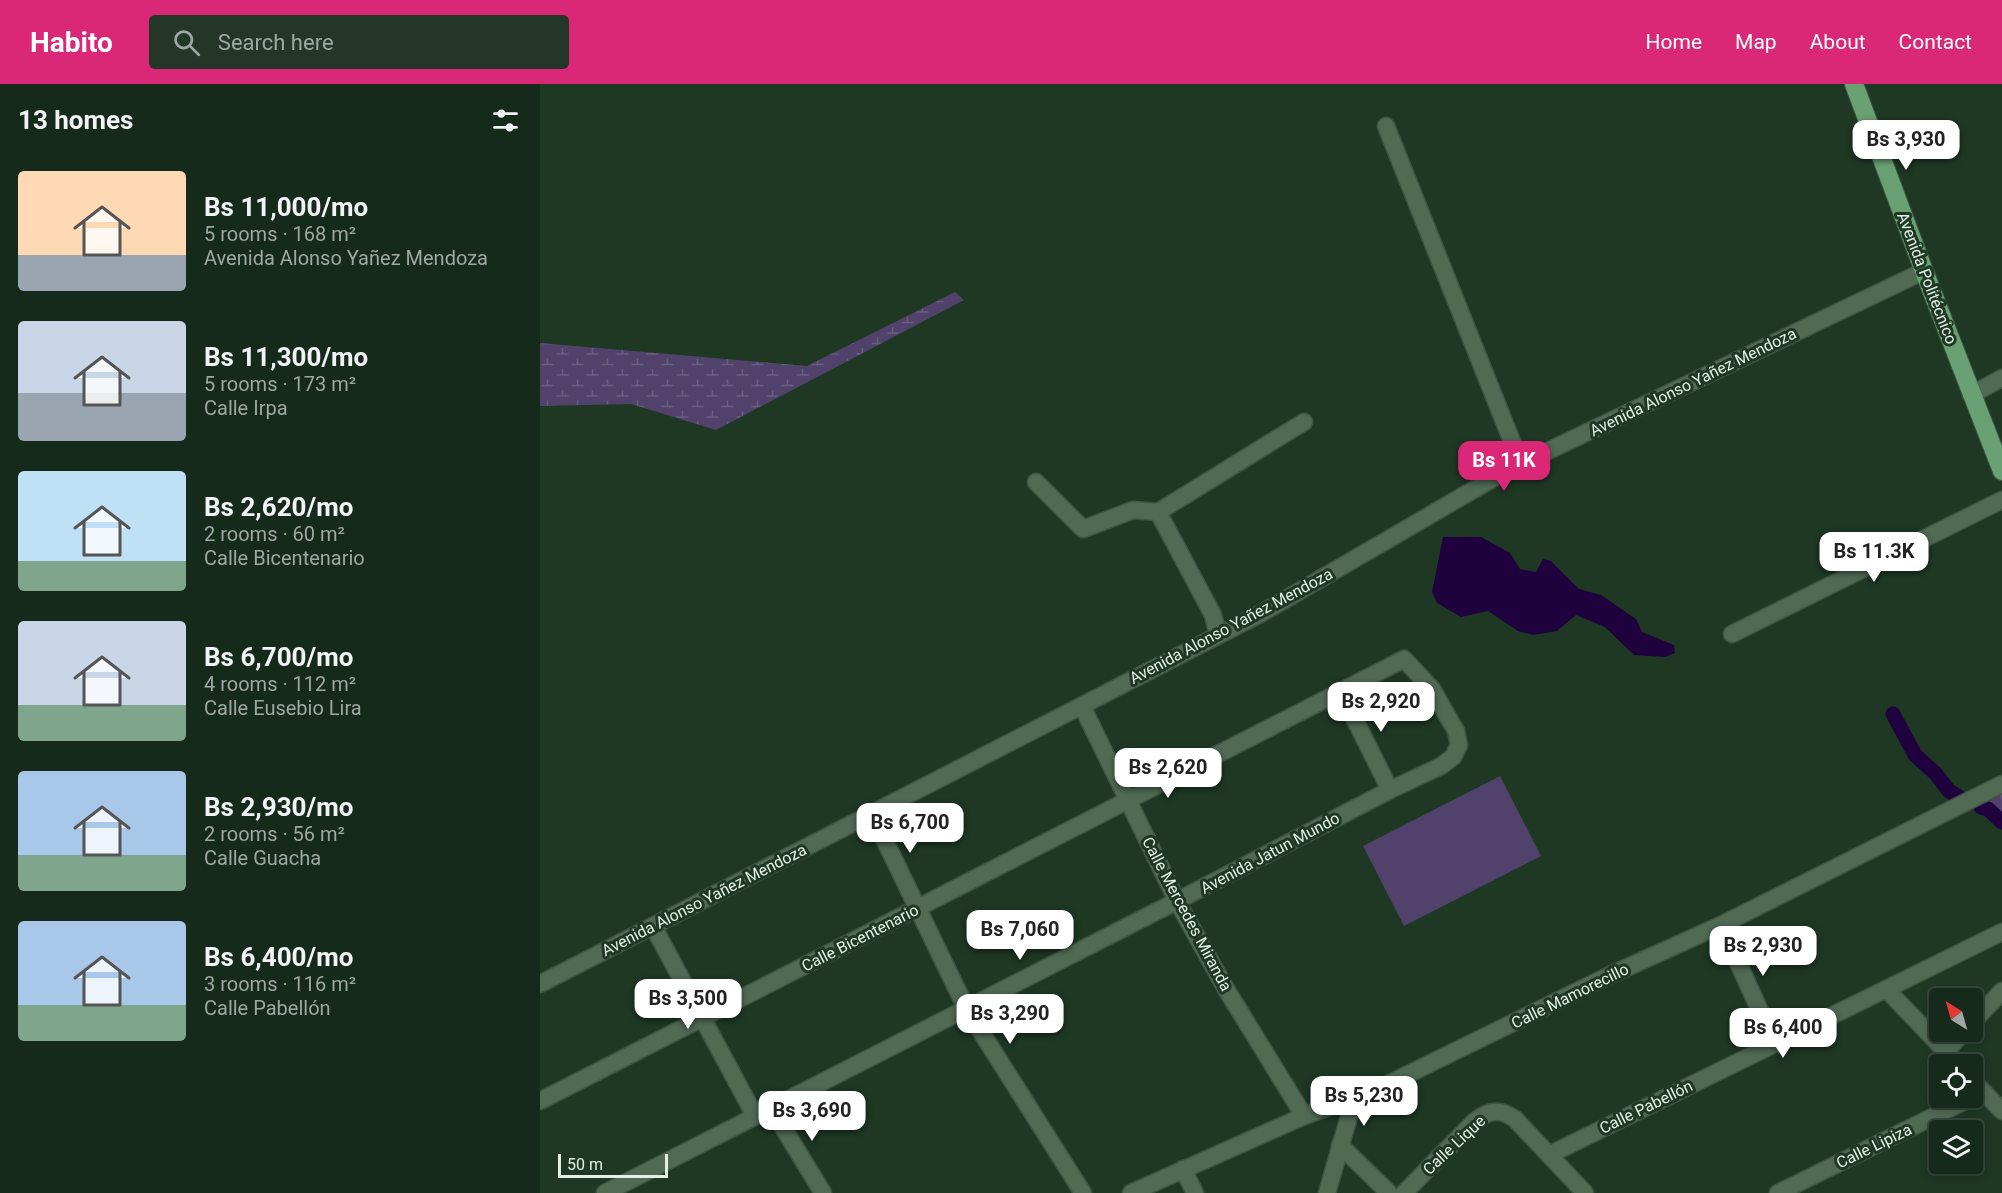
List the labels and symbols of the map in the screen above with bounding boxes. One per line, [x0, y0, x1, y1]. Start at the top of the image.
pin: Bs 3,930 [1844, 120, 1968, 171]
street label: Avenida Politécnico [1893, 209, 1961, 347]
street label: Avenida Alonso Yañez Mendoza [1587, 324, 1799, 440]
pin: Bs 11K [1455, 441, 1553, 492]
pin: Bs 11.3K [1812, 532, 1936, 583]
street label: Avenida Alonso Yañez Mendoza [1126, 564, 1336, 688]
pin: Bs 2,920 [1319, 682, 1443, 733]
pin: Bs 2,620 [1106, 748, 1230, 799]
pin: Bs 6,700 [848, 803, 972, 854]
street label: Avenida Jatun Mundo [1197, 808, 1343, 898]
street label: Calle Mercedes Miranda [1138, 834, 1236, 994]
street label: Avenida Alonso Yañez Mendoza [598, 840, 810, 960]
street label: Calle Bicentenario [798, 900, 922, 976]
pin: Bs 7,060 [958, 910, 1082, 961]
pin: Bs 2,930 [1701, 926, 1825, 977]
street label: Calle Mamorecillo [1508, 959, 1632, 1033]
pin: Bs 3,500 [626, 979, 750, 1030]
north arrow [1929, 988, 1983, 1042]
pin: Bs 3,290 [948, 994, 1072, 1045]
pin: Bs 6,400 [1721, 1008, 1845, 1059]
pin: Bs 5,230 [1302, 1076, 1426, 1127]
street label: Calle Pabellón [1596, 1076, 1696, 1138]
pin: Bs 3,690 [750, 1091, 874, 1142]
street label: Calle Lique [1419, 1111, 1489, 1179]
street label: Calle Lipiza [1833, 1120, 1915, 1172]
scale bar [558, 1151, 668, 1178]

